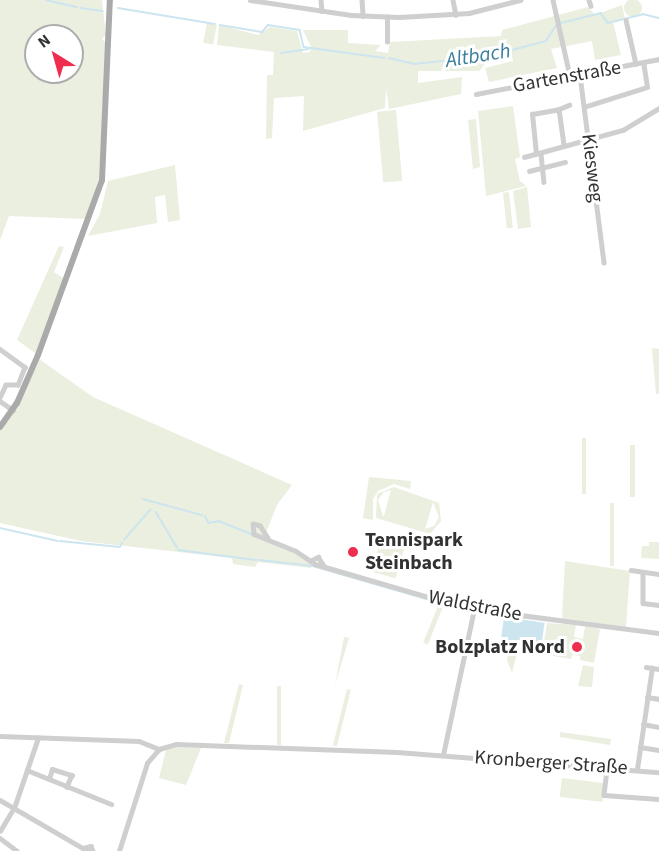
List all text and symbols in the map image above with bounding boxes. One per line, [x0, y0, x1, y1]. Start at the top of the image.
north arrow [24, 24, 84, 84]
text: N [33, 29, 55, 53]
water label: Altbach [444, 37, 512, 73]
street label: Gartenstraße [511, 56, 623, 98]
street label: Kiesweg [576, 132, 608, 204]
place label: Tennispark Steinbach [365, 528, 463, 575]
marker: Tennispark Steinbach [346, 545, 360, 559]
street label: Waldstraße [426, 585, 524, 627]
place label: Bolzplatz Nord [435, 635, 565, 659]
marker: Bolzplatz Nord [570, 640, 584, 654]
street label: Kronberger Straße [474, 746, 628, 780]

